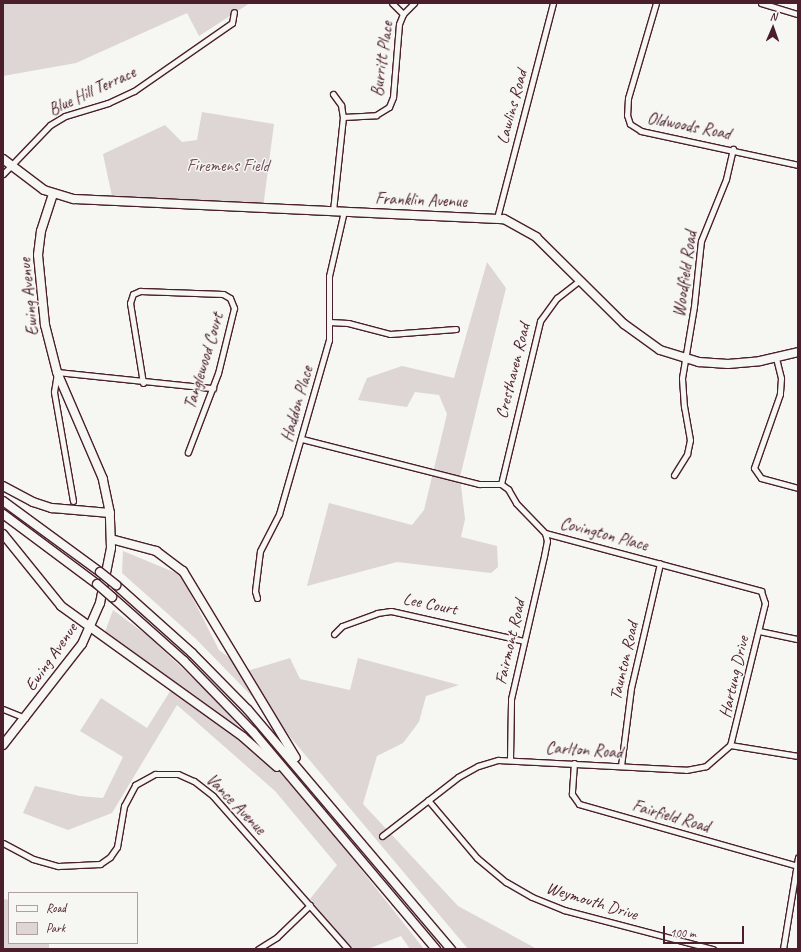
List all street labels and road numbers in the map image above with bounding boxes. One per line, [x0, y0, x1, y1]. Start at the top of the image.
street label: Burritt Place [367, 20, 397, 98]
street label: Blue Hill Terrace [45, 62, 139, 120]
street label: Lawlins Road [492, 68, 532, 146]
street label: Oldwoods Road [646, 108, 732, 144]
street label: Franklin Avenue [375, 188, 467, 212]
street label: Woodfield Road [669, 230, 701, 318]
street label: Ewing Avenue [15, 257, 43, 337]
street label: Tanglewood Court [180, 310, 228, 412]
street label: Cresthaven Road [491, 321, 535, 421]
street label: Haddon Place [276, 364, 318, 444]
street label: Covington Place [558, 513, 650, 555]
street label: Lee Court [401, 588, 459, 620]
street label: Fairmont Road [490, 598, 530, 686]
street label: Ewing Avenue [20, 619, 82, 695]
street label: Taunton Road [605, 620, 643, 702]
street label: Hartung Drive [715, 634, 753, 720]
street label: Carlton Road [545, 737, 623, 763]
street label: Vance Avenue [202, 769, 270, 839]
street label: Fairfield Road [630, 795, 712, 837]
street label: Weymouth Drive [544, 877, 640, 925]

